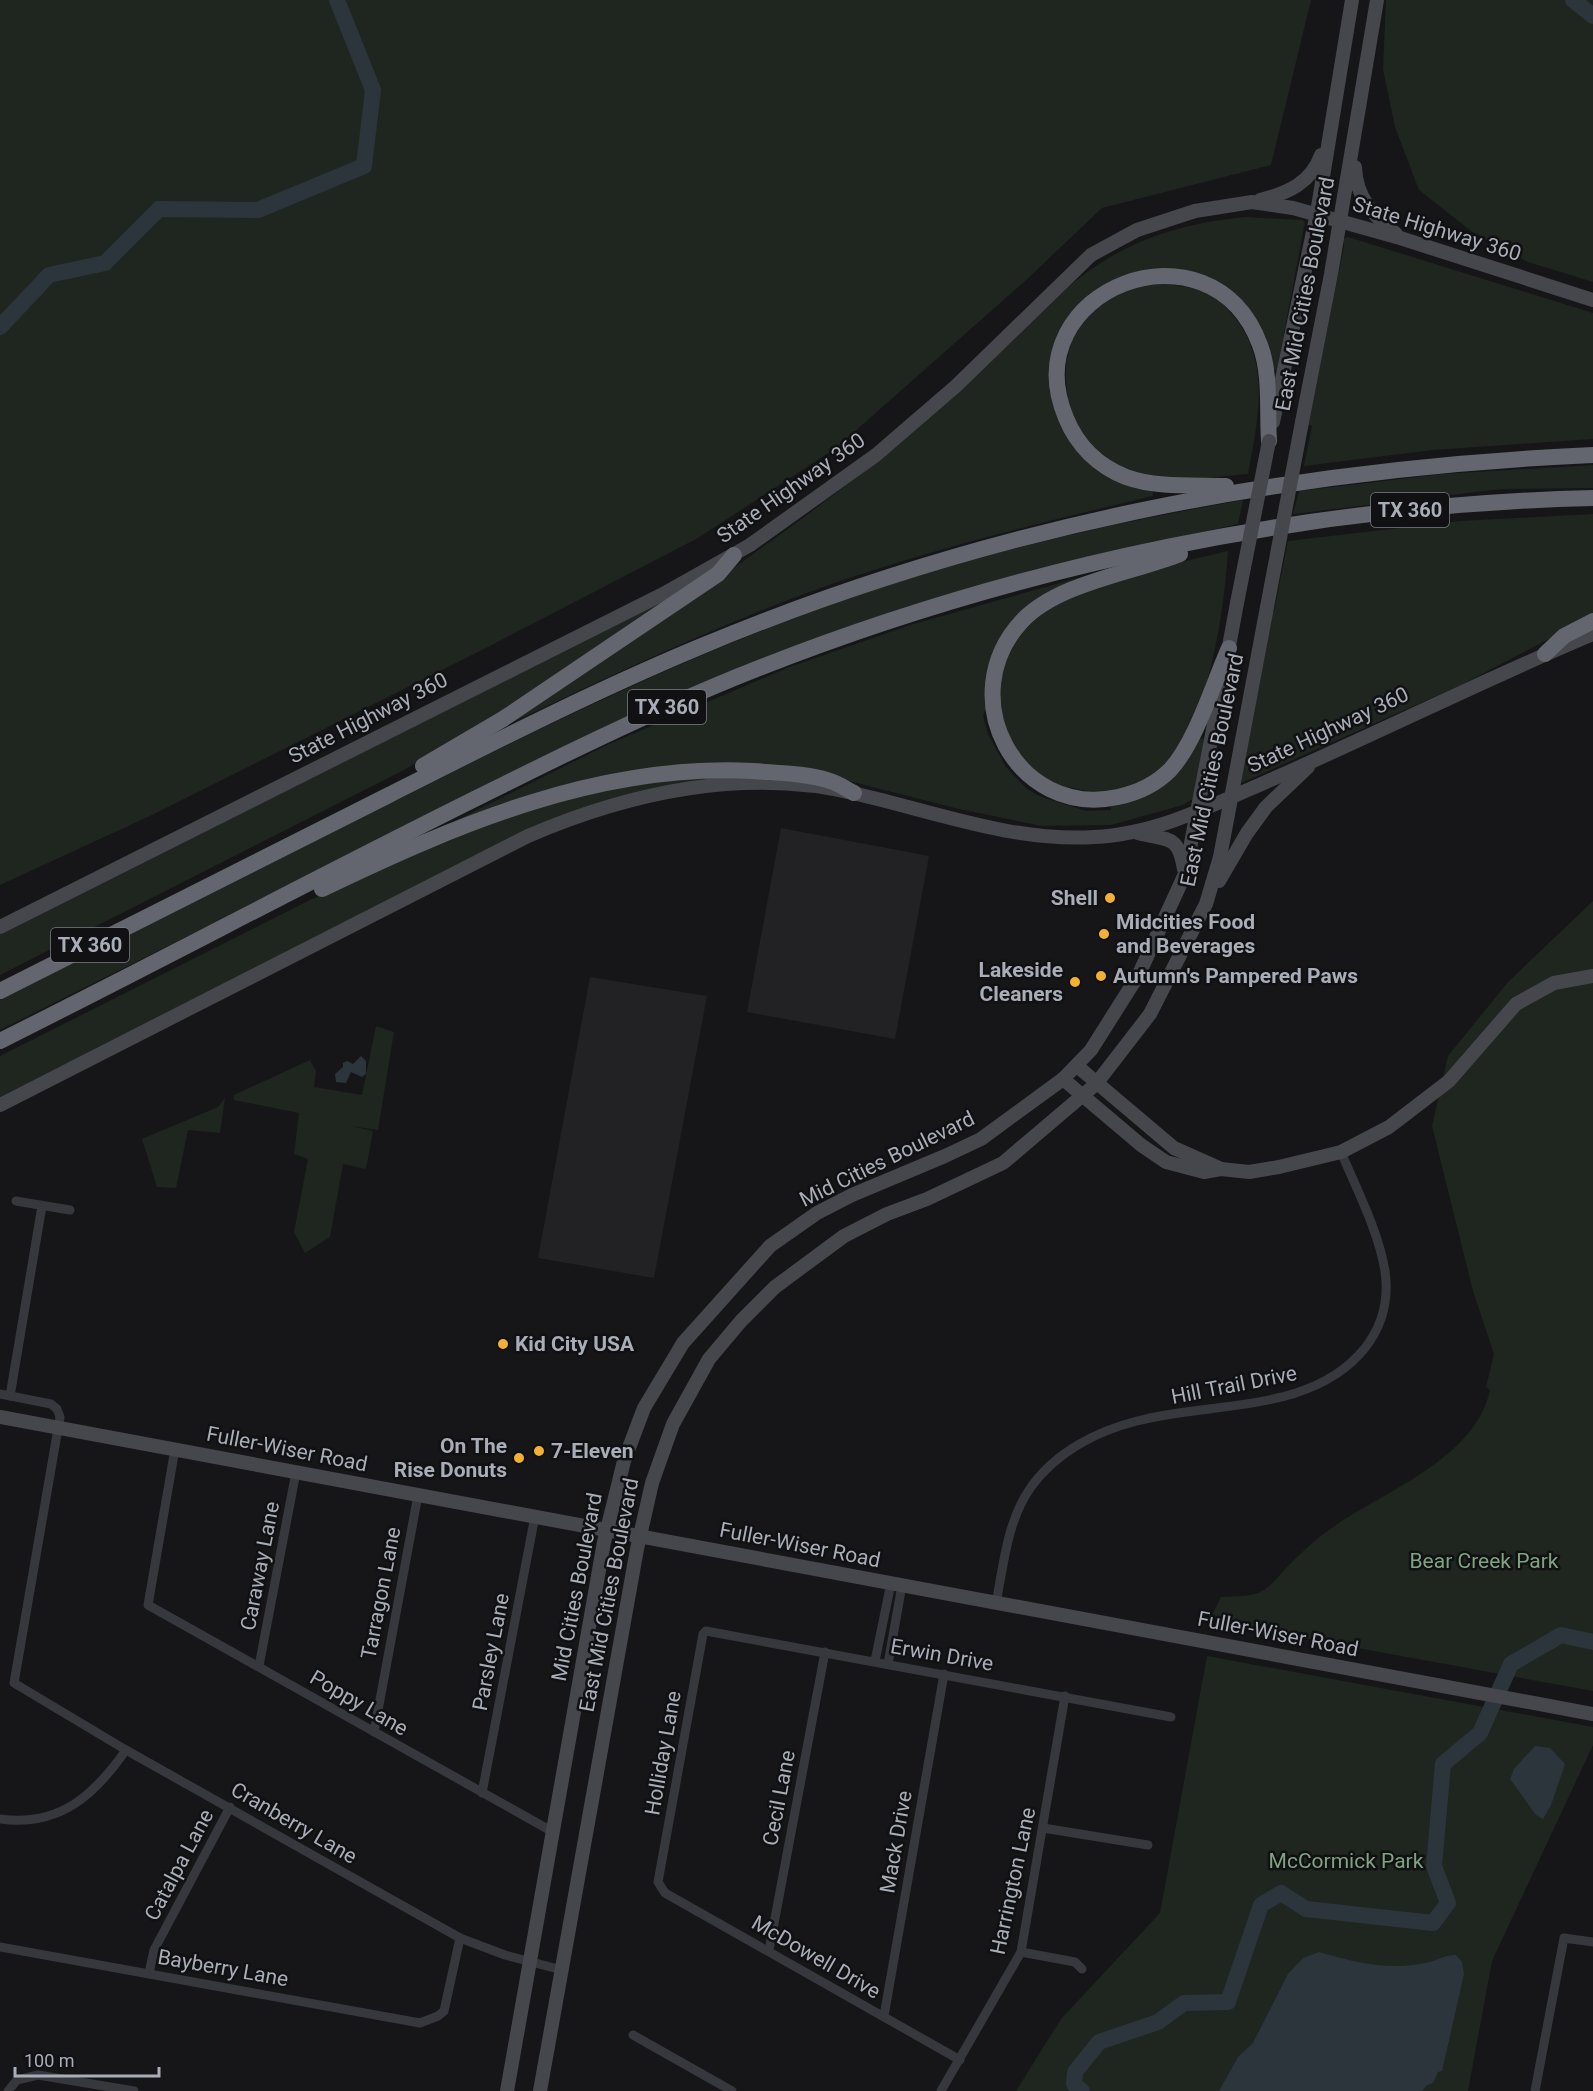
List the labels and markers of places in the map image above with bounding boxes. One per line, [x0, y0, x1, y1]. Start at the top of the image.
place label: Shell [1051, 886, 1098, 910]
marker: Shell [1103, 891, 1117, 905]
place label: Midcities Food and Beverages [1116, 910, 1255, 958]
marker: Midcities Food and Beverages [1097, 927, 1111, 941]
place label: Lakeside Cleaners [979, 958, 1063, 1006]
place label: Autumn's Pampered Paws [1113, 964, 1358, 988]
marker: Autumn's Pampered Paws [1094, 969, 1108, 983]
marker: Lakeside Cleaners [1068, 975, 1082, 989]
place label: Kid City USA [515, 1332, 635, 1356]
marker: Kid City USA [496, 1337, 510, 1351]
place label: On The Rise Donuts [394, 1434, 507, 1482]
place label: 7-Eleven [551, 1439, 634, 1463]
marker: 7-Eleven [532, 1444, 546, 1458]
marker: On The Rise Donuts [512, 1451, 526, 1465]

